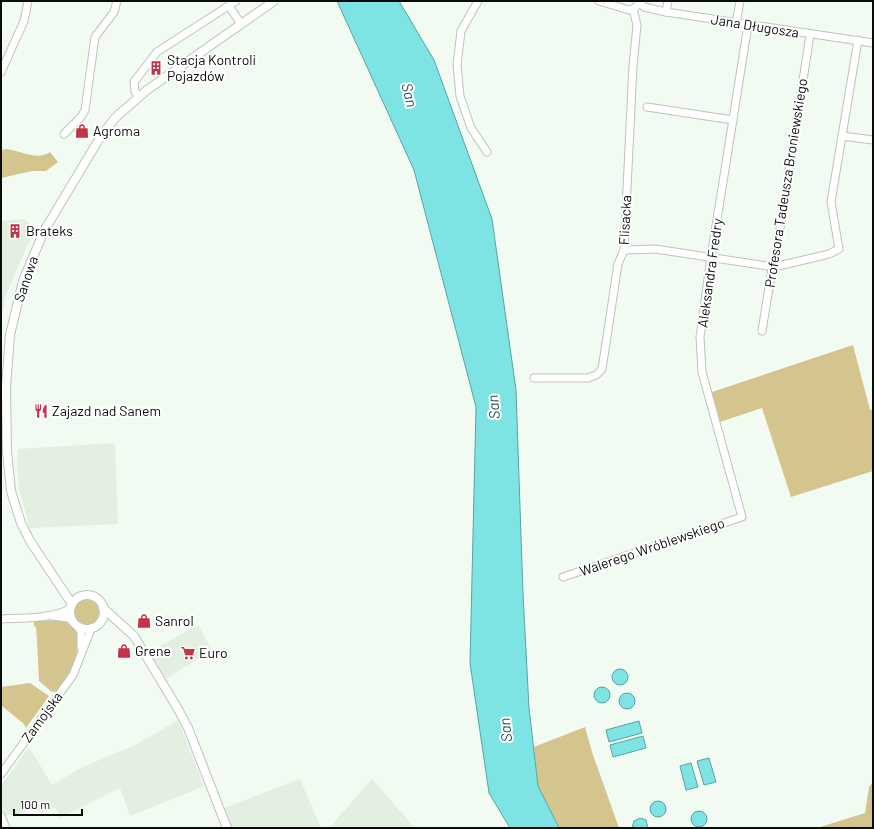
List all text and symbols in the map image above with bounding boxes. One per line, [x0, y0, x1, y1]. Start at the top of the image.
street label: Jana Długosza [710, 10, 800, 41]
place label: Stacja Kontroli Pojazdów [167, 51, 256, 84]
building icon: Stacja Kontroli Pojazdów [148, 60, 164, 76]
street label: Profesora Tadeusza Broniewskiego [761, 77, 810, 289]
water label: San [398, 81, 422, 109]
place label: Agroma [93, 122, 140, 139]
shop icon: Agroma [74, 123, 90, 139]
street label: Flisacka [615, 195, 634, 245]
street label: Aleksandra Fredry [693, 217, 726, 329]
place label: Brateks [26, 222, 73, 239]
building icon: Brateks [7, 223, 23, 239]
street label: Sanowa [10, 254, 41, 304]
water label: San [483, 394, 503, 420]
place label: Zajazd nad Sanem [52, 402, 161, 419]
restaurant icon: Zajazd nad Sanem [33, 403, 49, 419]
street label: Walerego Wróblewskiego [577, 514, 727, 579]
place label: Sanrol [155, 612, 194, 629]
shop icon: Sanrol [136, 613, 152, 629]
place label: Grene [135, 642, 171, 659]
shop icon: Grene [116, 643, 132, 659]
place label: Euro [199, 644, 228, 661]
supermarket icon: Euro [180, 645, 196, 661]
street label: Zamojska [18, 688, 66, 745]
water label: San [495, 717, 515, 743]
scale bar [14, 791, 82, 817]
text: 100 m [20, 797, 50, 811]

